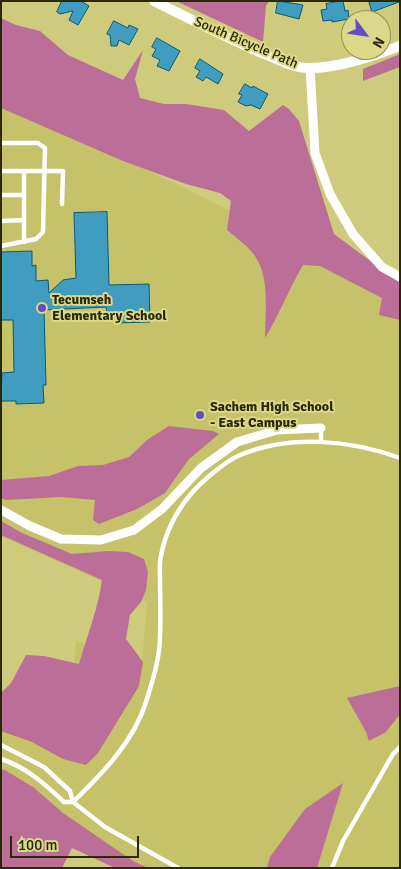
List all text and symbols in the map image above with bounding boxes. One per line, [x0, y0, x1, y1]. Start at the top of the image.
north arrow [341, 10, 391, 60]
street label: South Bicycle Path [191, 14, 301, 72]
text: N [369, 34, 388, 51]
place label: Tecumseh Elementary School [52, 292, 167, 324]
marker: Tecumseh Elementary School [36, 302, 48, 314]
place label: Sachem High School - East Campus [210, 399, 334, 432]
marker: Sachem High School - East Campus [194, 409, 206, 421]
scale bar [12, 826, 141, 858]
text: 100 m [18, 836, 58, 854]

